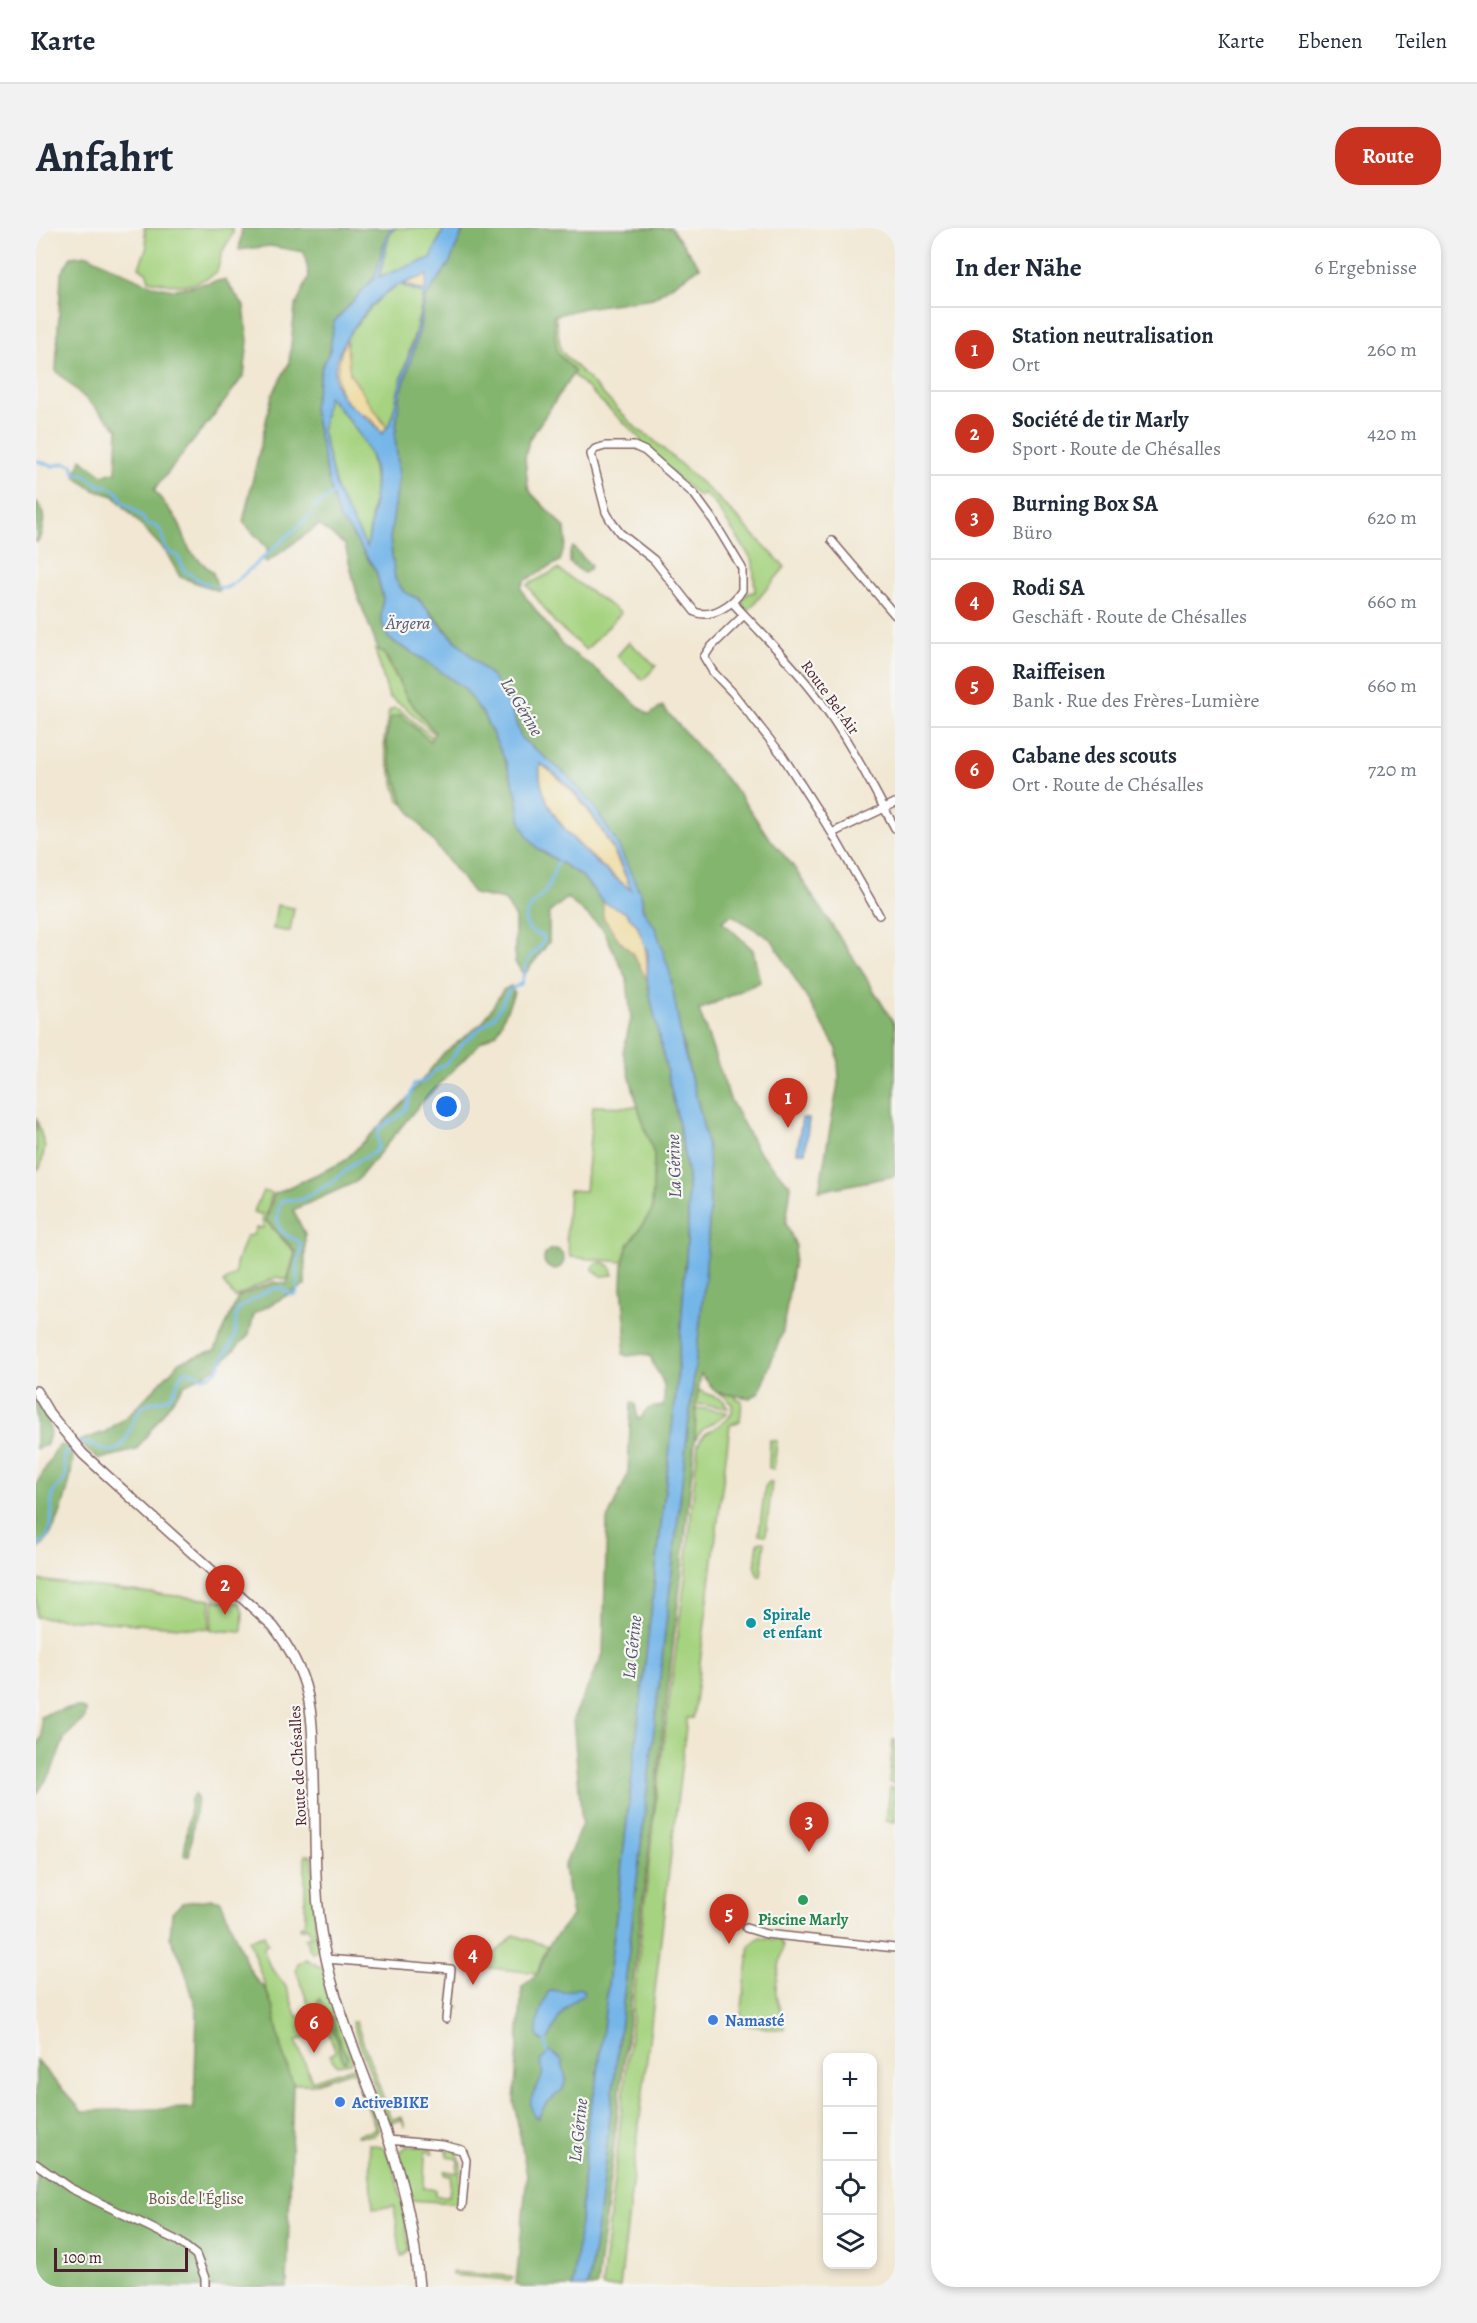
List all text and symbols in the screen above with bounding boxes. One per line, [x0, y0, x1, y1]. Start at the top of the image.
text: Karte [30, 22, 95, 60]
text: Karte [1217, 27, 1265, 55]
text: Ebenen [1298, 27, 1362, 55]
text: Teilen [1395, 27, 1447, 55]
button: Route [1335, 127, 1441, 185]
text: Anfahrt [36, 128, 173, 185]
text: In der Nähe [955, 250, 1082, 285]
text: 6 Ergebnisse [1314, 254, 1417, 281]
text: Station neutralisation [1012, 321, 1214, 351]
text: 1 [971, 336, 978, 363]
text: 260 m [1367, 336, 1417, 363]
text: Ort [1012, 351, 1040, 378]
text: Société de tir Marly [1012, 405, 1188, 435]
text: 2 [970, 420, 979, 447]
text: 420 m [1367, 420, 1417, 447]
text: Sport · Route de Chésalles [1012, 435, 1221, 462]
text: Burning Box SA [1012, 489, 1158, 519]
text: 3 [970, 504, 979, 531]
text: 620 m [1367, 504, 1417, 531]
text: Büro [1012, 519, 1052, 546]
text: Rodi SA [1012, 573, 1084, 603]
text: 4 [970, 588, 979, 615]
text: 660 m [1367, 588, 1417, 615]
text: Geschäft · Route de Chésalles [1012, 603, 1247, 630]
water label: Ärgera [385, 611, 430, 635]
street label: Route Bel-Air [796, 656, 865, 739]
text: Raiffeisen [1012, 657, 1105, 687]
text: 5 [970, 672, 979, 699]
text: 660 m [1367, 672, 1417, 699]
water label: La Gérine [495, 673, 549, 741]
text: Bank · Rue des Frères-Lumière [1012, 687, 1259, 714]
text: Cabane des scouts [1012, 741, 1177, 771]
text: 6 [970, 756, 979, 783]
text: 720 m [1368, 756, 1417, 783]
text: Ort · Route de Chésalles [1012, 771, 1204, 798]
pin: 1 [768, 1078, 807, 1128]
your location [432, 1092, 461, 1121]
water label: La Gérine [661, 1133, 687, 1198]
pin: 2 [206, 1566, 244, 1615]
place label: Spirale et enfant [763, 1604, 823, 1644]
water label: La Gérine [617, 1613, 647, 1680]
marker: Spirale et enfant [744, 1616, 758, 1630]
street label: Route de Chésalles [284, 1705, 312, 1827]
pin: 3 [790, 1802, 828, 1852]
marker: Piscine Marly [796, 1893, 810, 1907]
pin: 5 [710, 1894, 748, 1944]
place label: Piscine Marly [758, 1909, 849, 1931]
pin: 4 [454, 1936, 492, 1985]
pin: 6 [294, 2004, 334, 2053]
place label: Namasté [725, 2010, 785, 2032]
marker: Namasté [706, 2013, 720, 2027]
map controls [823, 2053, 877, 2269]
button: + [823, 2053, 877, 2107]
place label: ActiveBIKE [351, 2092, 429, 2114]
marker: ActiveBIKE [333, 2095, 347, 2109]
water label: La Gérine [563, 2096, 593, 2163]
button: − [823, 2107, 877, 2161]
button: locate [823, 2161, 877, 2215]
park label: Bois de l'Église [148, 2188, 244, 2210]
button: layers [823, 2215, 877, 2269]
scale bar [54, 2245, 188, 2272]
text: 100 m [63, 2247, 102, 2269]

